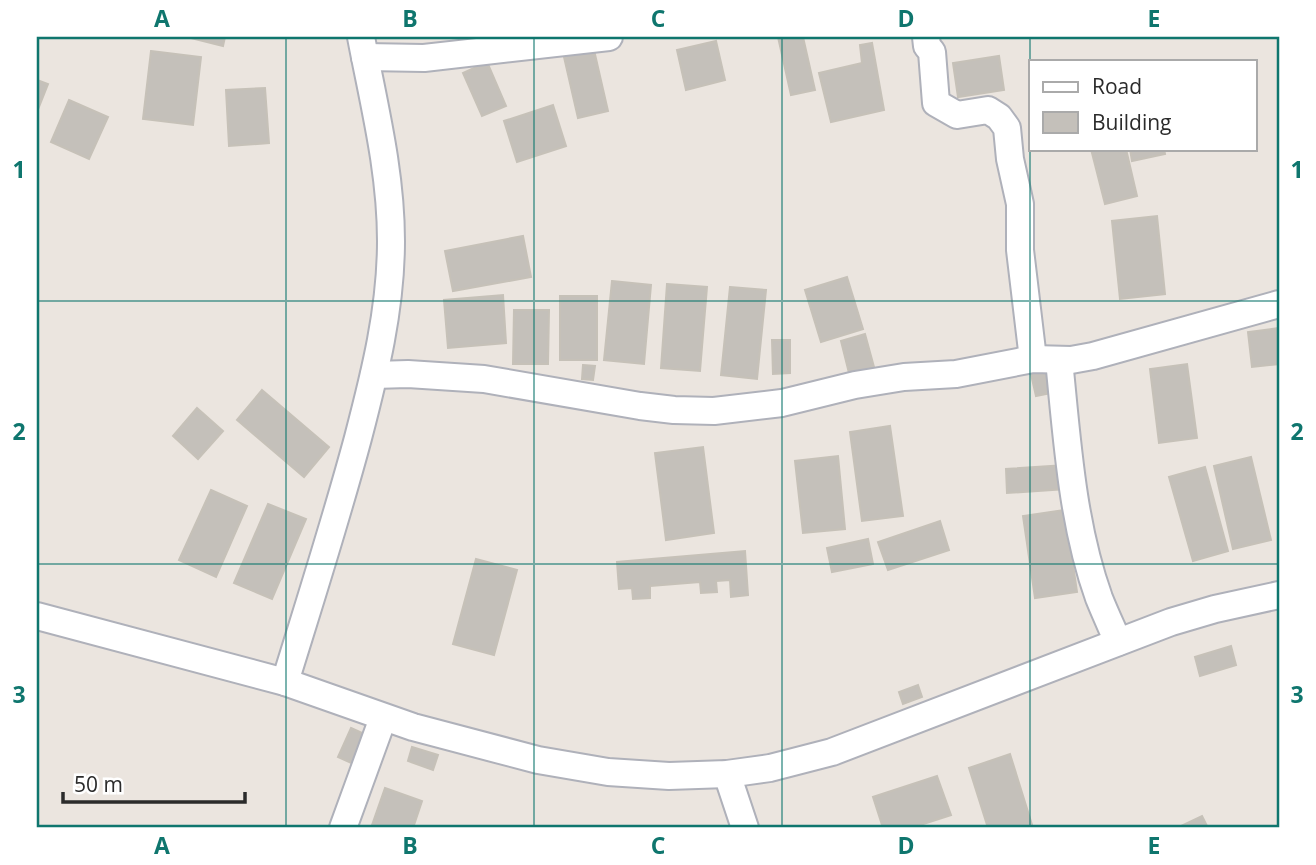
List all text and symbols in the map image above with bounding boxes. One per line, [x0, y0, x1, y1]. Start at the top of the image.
text: A [154, 2, 170, 34]
text: B [402, 2, 418, 34]
text: C [651, 2, 665, 34]
text: D [897, 2, 915, 34]
text: E [1148, 2, 1160, 34]
legend [1029, 60, 1256, 150]
text: Road [1092, 72, 1142, 100]
text: Building [1092, 108, 1171, 136]
text: 1 [12, 153, 26, 185]
text: 1 [1290, 153, 1304, 185]
text: 2 [12, 415, 26, 447]
text: 2 [1290, 415, 1304, 447]
text: 3 [12, 678, 26, 710]
text: 3 [1290, 678, 1304, 710]
scale bar [63, 760, 245, 804]
text: 50 m [74, 770, 123, 798]
text: A [154, 829, 170, 861]
text: B [402, 829, 418, 861]
text: C [651, 829, 665, 861]
text: D [897, 829, 915, 861]
text: E [1148, 829, 1160, 861]

